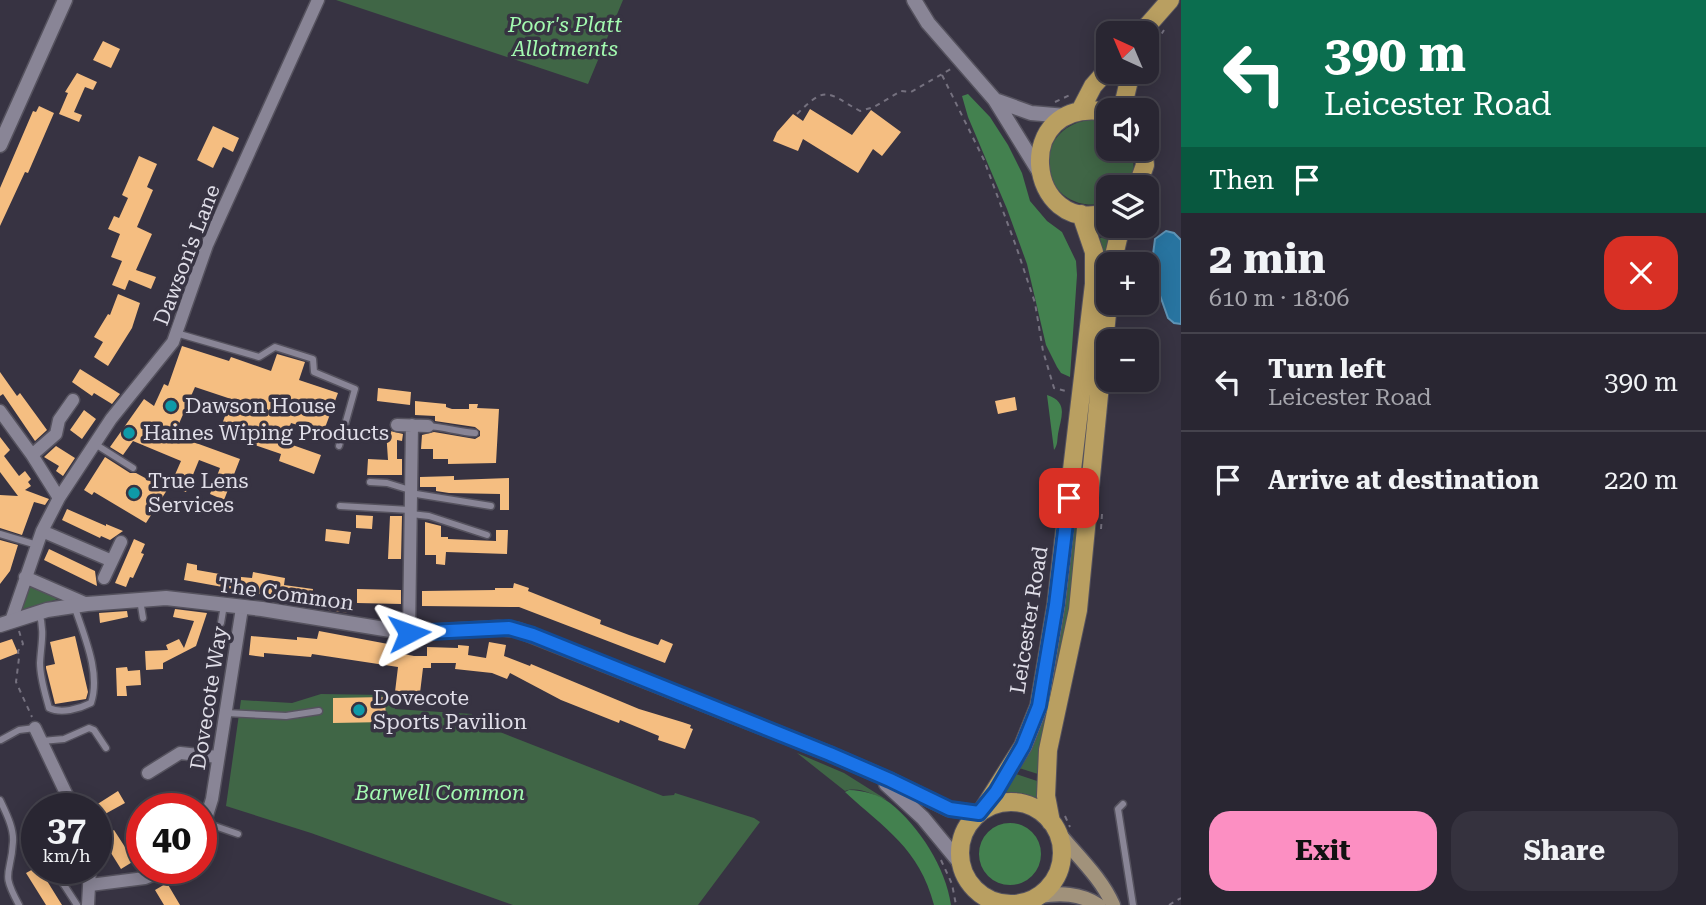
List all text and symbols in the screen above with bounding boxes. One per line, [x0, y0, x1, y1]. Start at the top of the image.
park label: Poor's Platt Allotments [507, 13, 622, 61]
north arrow [1096, 21, 1158, 84]
map controls [1096, 21, 1159, 392]
text: 390 m [1324, 26, 1466, 83]
icon: left [1209, 28, 1300, 119]
text: Leicester Road [1324, 85, 1551, 123]
button: sound [1096, 98, 1159, 161]
icon: arrive [1288, 161, 1326, 199]
text: Then [1209, 165, 1274, 195]
button: layers [1096, 175, 1159, 238]
street label: Dawson's Lane [149, 181, 225, 329]
text: 2 min [1209, 234, 1326, 283]
button: close [1604, 236, 1678, 310]
button: + [1096, 252, 1159, 315]
text: 610 m · 18:06 [1209, 285, 1349, 312]
button: − [1096, 329, 1159, 392]
text: Turn left [1268, 354, 1386, 384]
icon: left [1209, 363, 1247, 401]
text: 390 m [1604, 367, 1678, 397]
text: Leicester Road [1268, 384, 1431, 411]
place label: Dawson House [185, 394, 336, 418]
marker: Dawson House [163, 398, 179, 414]
place label: Haines Wiping Products [143, 421, 389, 445]
marker: Haines Wiping Products [121, 425, 137, 441]
icon: arrive [1209, 461, 1247, 499]
text: Arrive at destination [1268, 465, 1539, 495]
text: 220 m [1604, 465, 1678, 495]
pin [1039, 468, 1099, 528]
place label: True Lens Services [148, 469, 249, 517]
icon: arrive [1050, 479, 1088, 517]
marker: True Lens Services [126, 485, 142, 501]
street label: Leicester Road [1005, 544, 1053, 696]
street label: The Common [216, 573, 356, 615]
position arrow [372, 596, 446, 670]
street label: Dovecote Way [186, 624, 232, 771]
place label: Dovecote Sports Pavilion [373, 686, 528, 734]
marker: Dovecote Sports Pavilion [351, 702, 367, 718]
park label: Barwell Common [354, 781, 525, 805]
speed limit sign: 40 [126, 793, 217, 884]
text: 37 [47, 809, 86, 850]
button: Exit [1209, 811, 1437, 891]
button: Share [1451, 811, 1678, 891]
text: km/h [42, 845, 91, 866]

